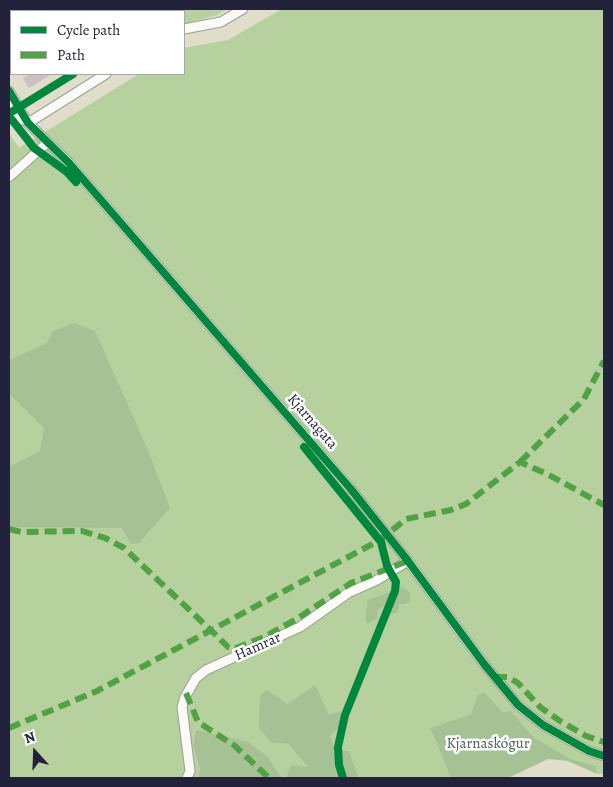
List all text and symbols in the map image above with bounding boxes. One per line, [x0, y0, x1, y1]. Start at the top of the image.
legend [10, 10, 185, 75]
text: Cycle path [57, 20, 120, 40]
text: Path [57, 45, 85, 65]
street label: Kjarnagata [283, 391, 341, 453]
street label: Hamrar [232, 629, 284, 665]
north arrow [10, 727, 60, 777]
text: N [22, 727, 38, 748]
park label: Kjarnaskógur [446, 735, 530, 753]

